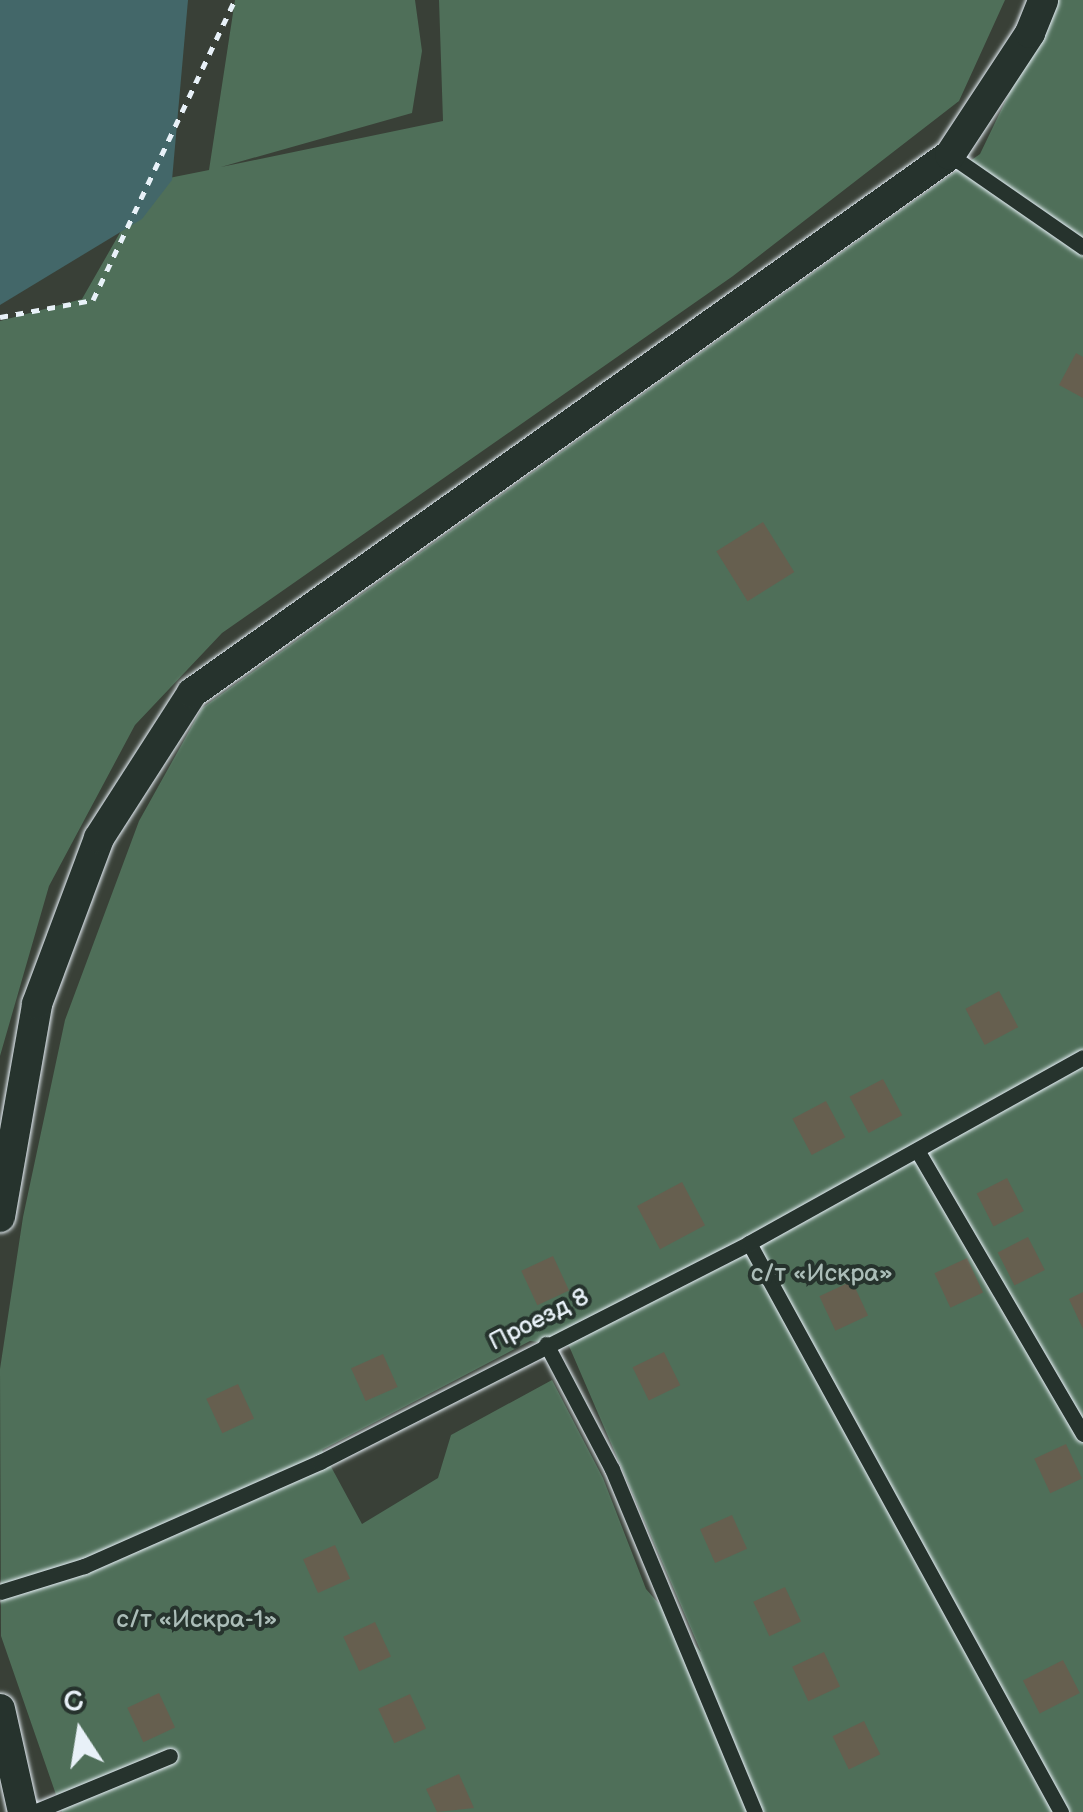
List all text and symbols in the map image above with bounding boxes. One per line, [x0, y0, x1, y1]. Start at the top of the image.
park label: с/т «Искра» [751, 1259, 893, 1289]
street label: Проезд 8 [484, 1282, 594, 1358]
park label: с/т «Искра-1» [117, 1605, 277, 1635]
north arrow [30, 1682, 130, 1782]
text: С [61, 1684, 87, 1720]

